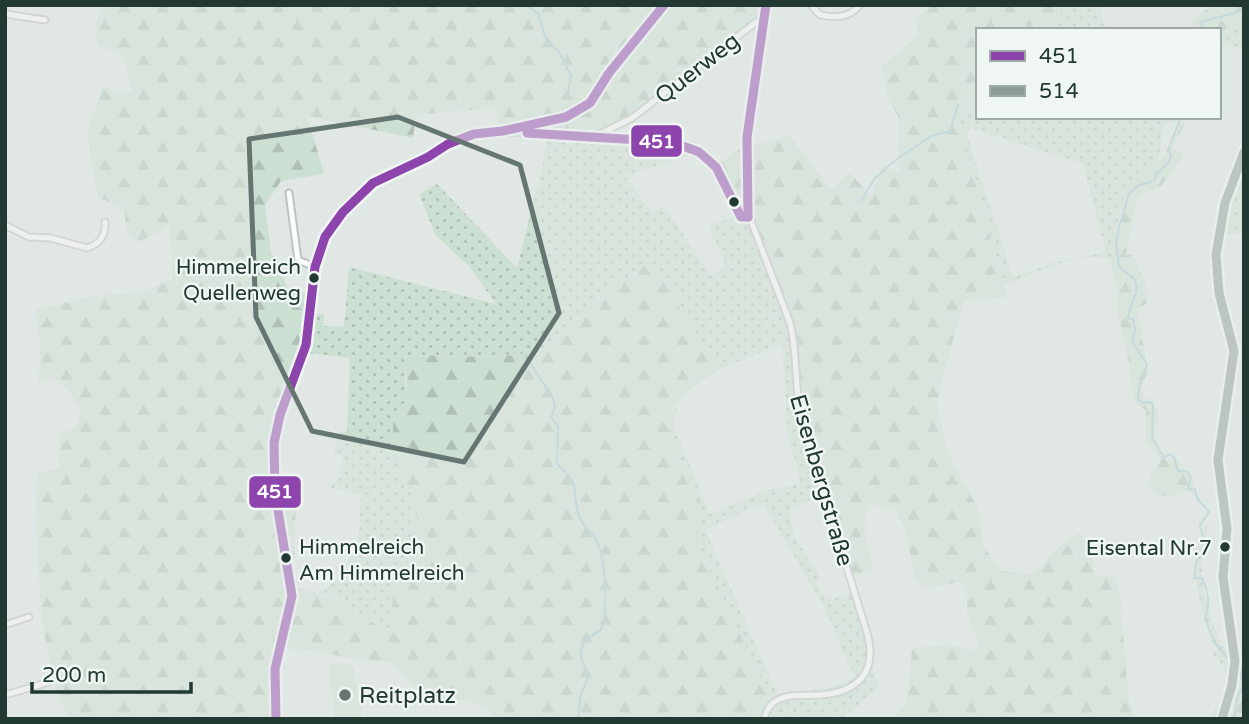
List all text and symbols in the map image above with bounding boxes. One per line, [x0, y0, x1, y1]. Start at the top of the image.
street label: Querweg [650, 27, 746, 111]
legend [976, 28, 1221, 119]
text: 451 [1039, 44, 1079, 69]
text: 514 [1039, 79, 1079, 104]
line badge: 451 [630, 124, 683, 158]
text: 451 [639, 131, 675, 153]
unlabelled marker [727, 195, 741, 209]
place label: Himmelreich Quellenweg [176, 255, 301, 306]
marker: Himmelreich Quellenweg [307, 271, 321, 285]
street label: Eisenbergstraße [783, 391, 859, 569]
line badge: 451 [248, 475, 302, 509]
text: 451 [257, 481, 293, 503]
place label: Himmelreich Am Himmelreich [299, 535, 465, 586]
place label: Eisental Nr.7 [1086, 536, 1212, 561]
marker: Eisental Nr.7 [1218, 540, 1232, 554]
marker: Himmelreich Am Himmelreich [279, 551, 293, 565]
scale bar [32, 650, 191, 694]
text: 200 m [42, 663, 106, 688]
place label: Reitplatz [359, 682, 456, 710]
marker: Reitplatz [337, 687, 353, 703]

